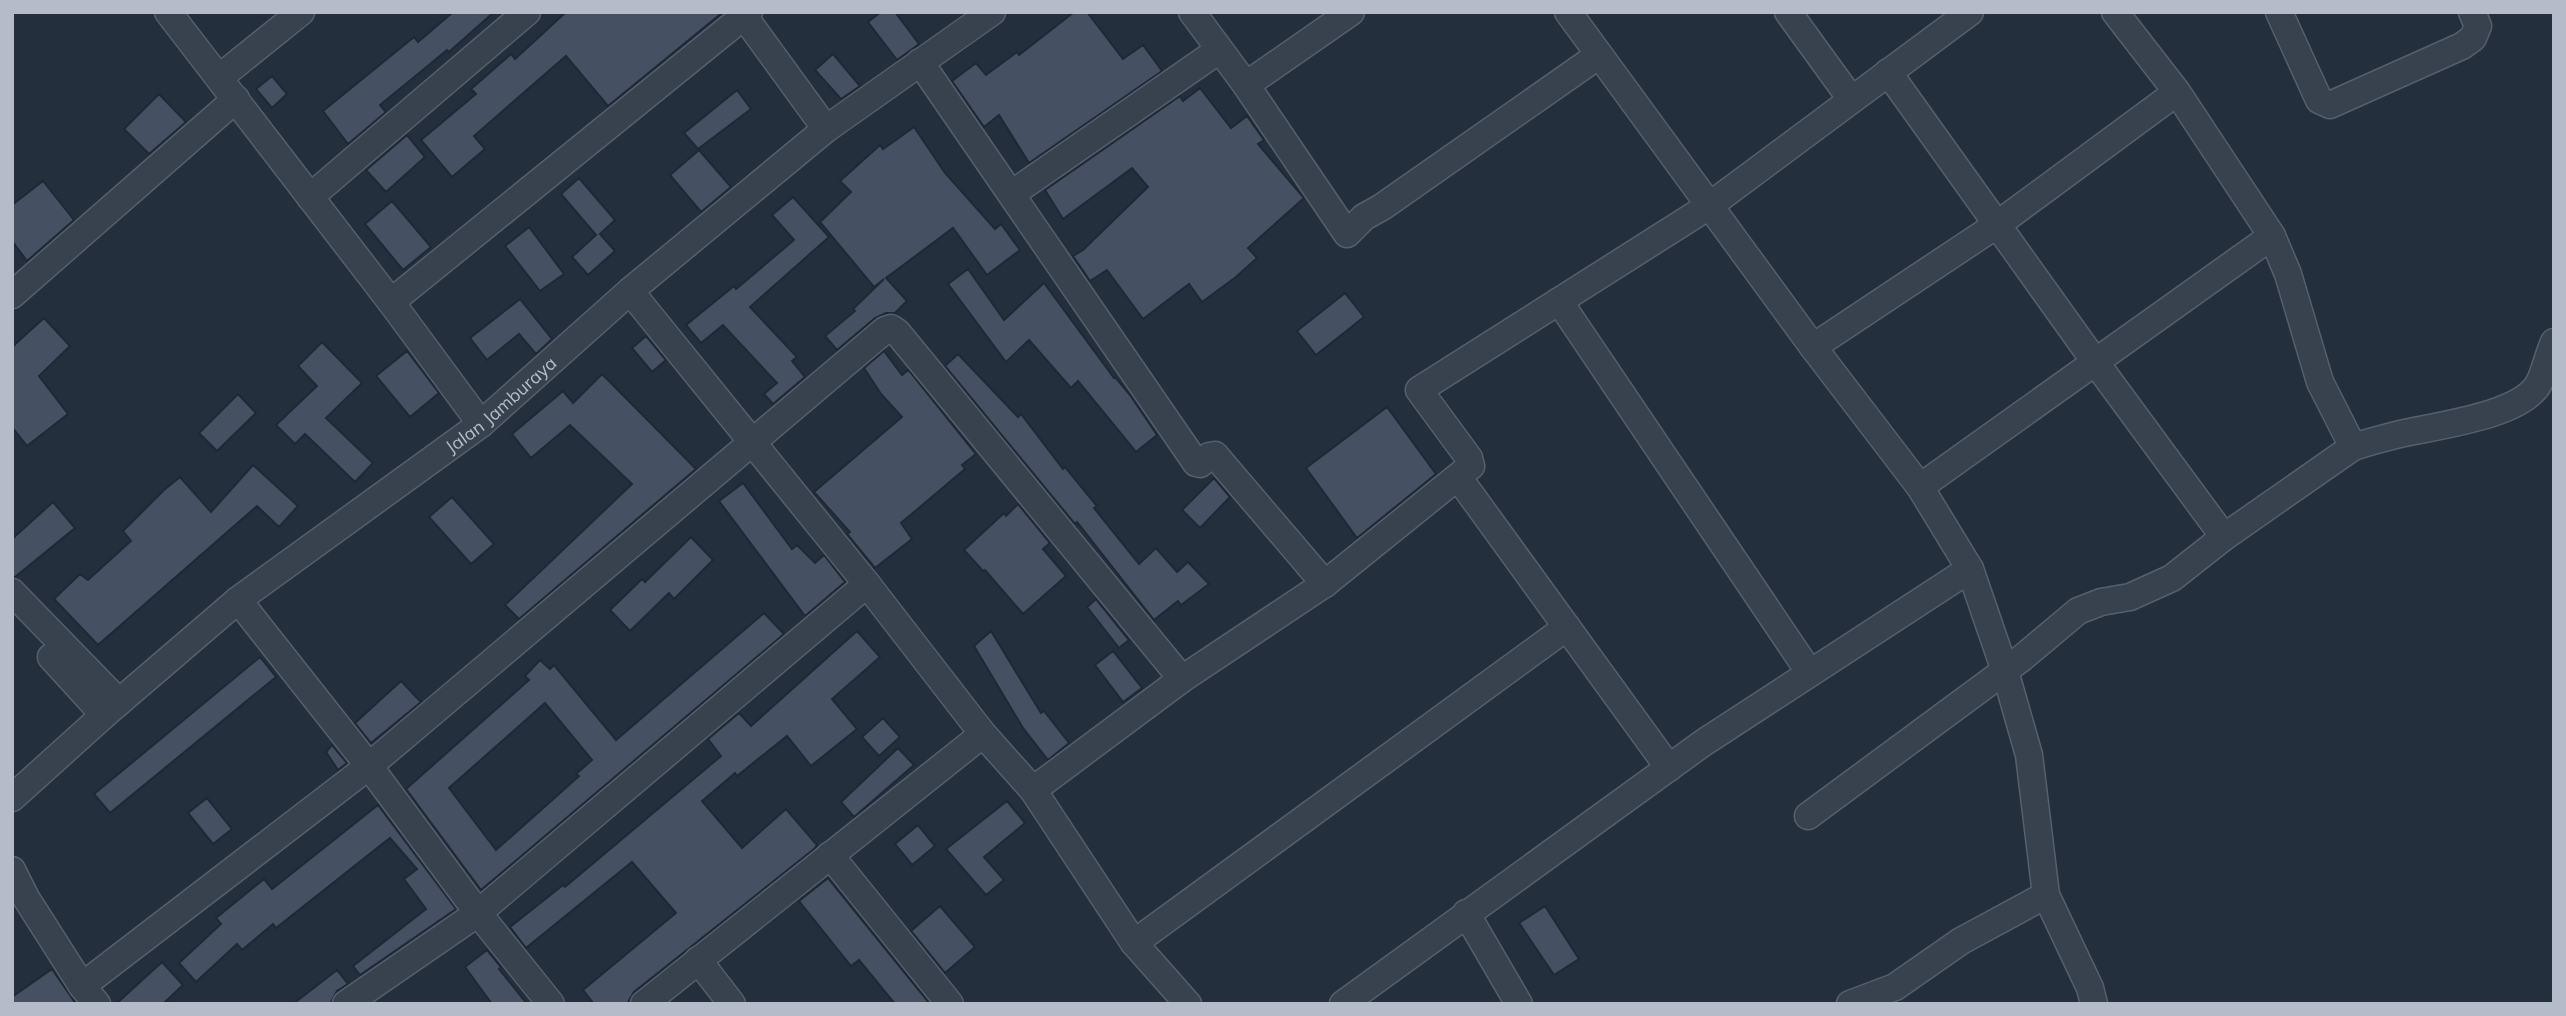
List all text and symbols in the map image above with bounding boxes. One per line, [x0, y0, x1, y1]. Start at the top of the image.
street label: Jalan Jamburaya [441, 351, 561, 458]

